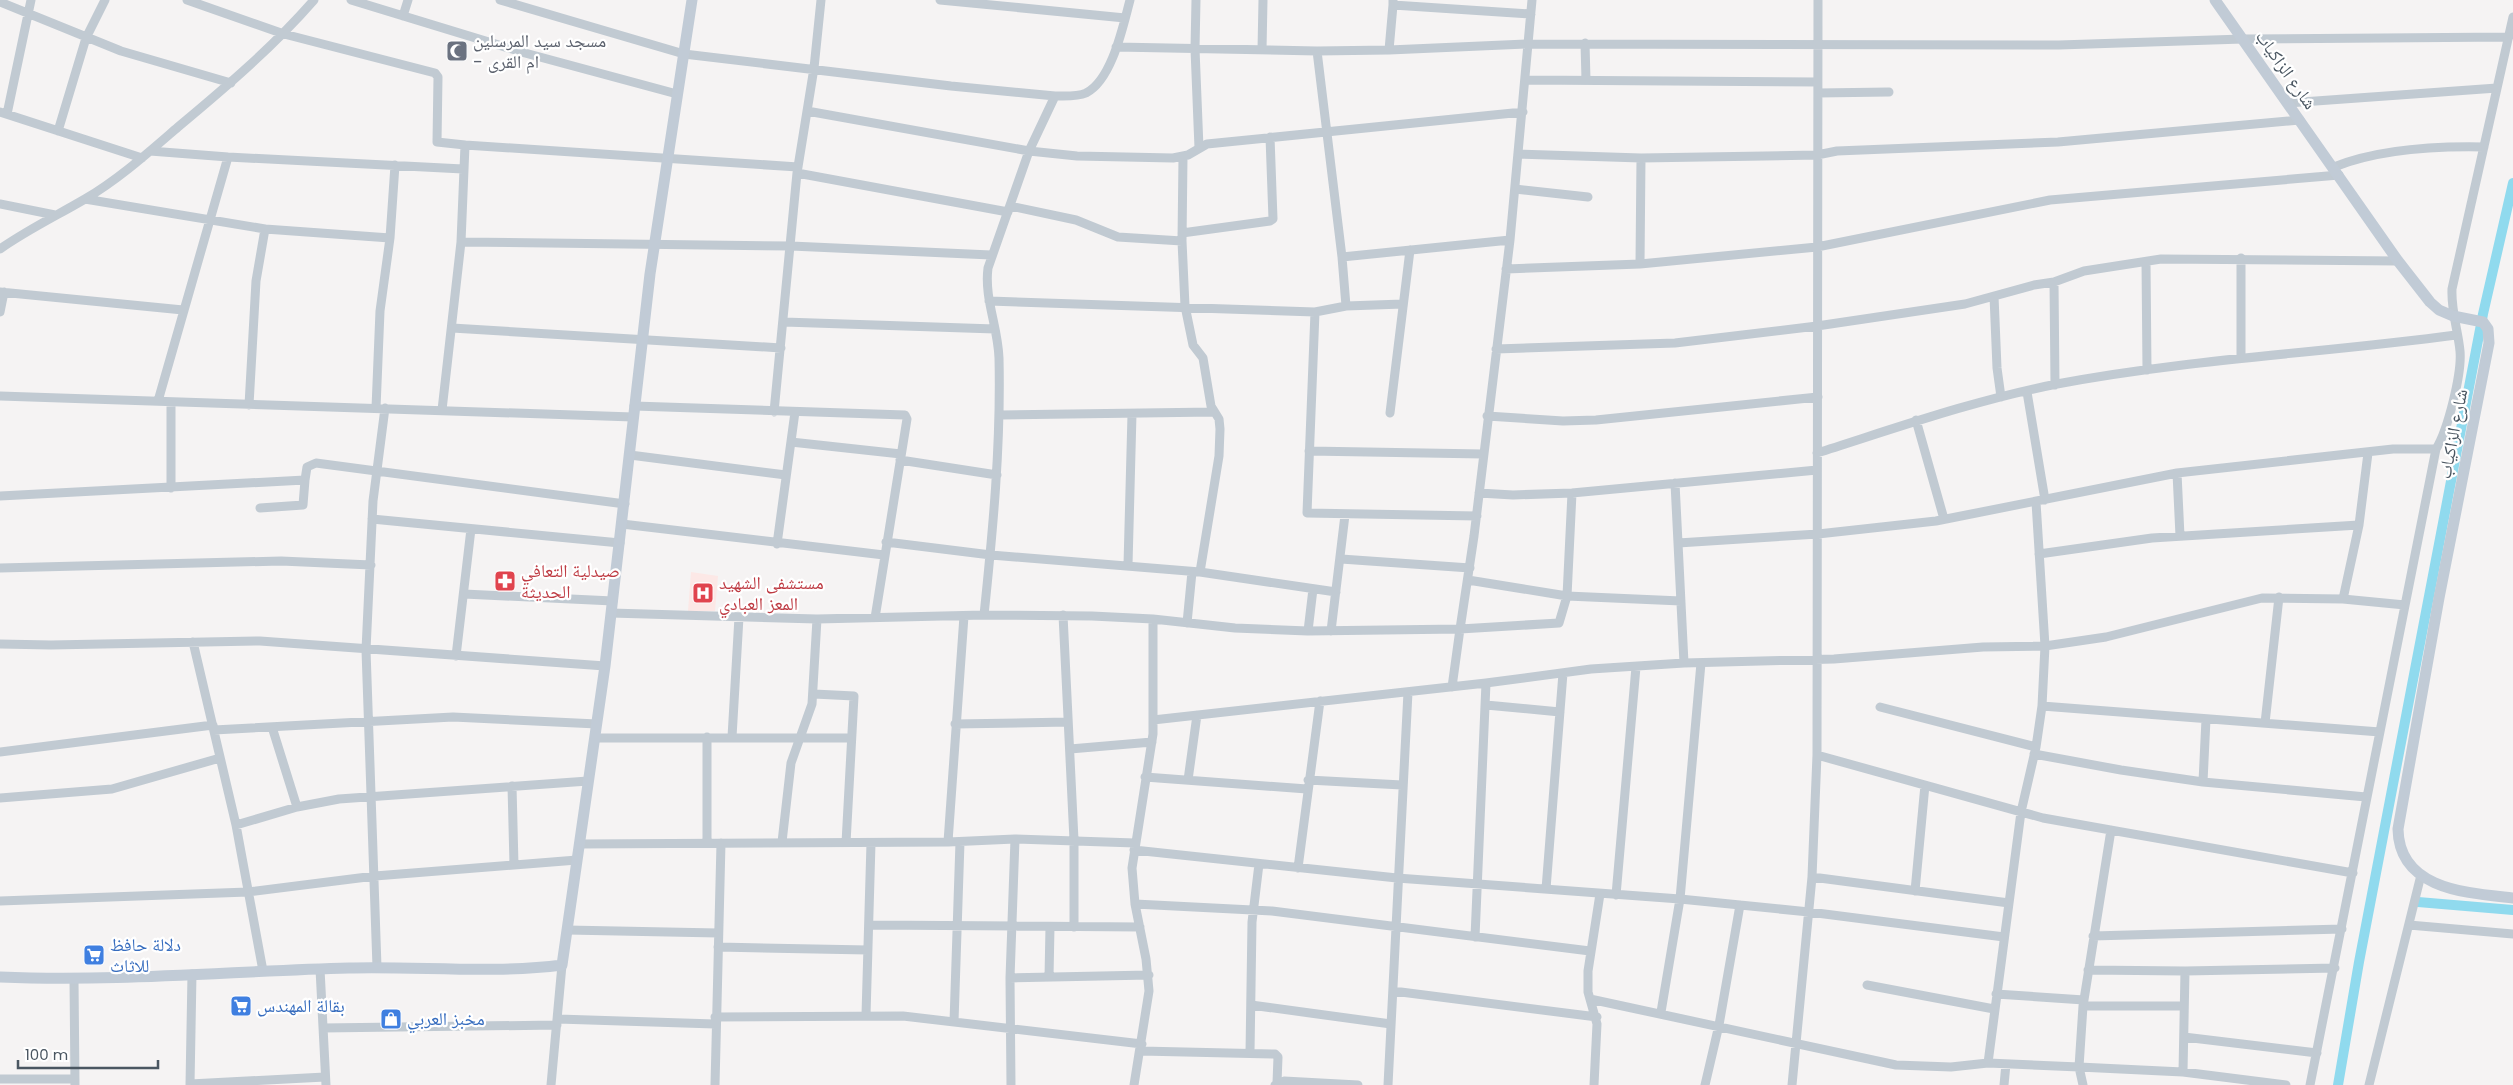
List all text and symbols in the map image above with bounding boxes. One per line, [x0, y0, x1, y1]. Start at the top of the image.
street label: شارع الزاكياب [2250, 25, 2323, 114]
place label: مسجد سيد المرسلين - ام القرى [473, 28, 606, 74]
mosque icon: مسجد سيد المرسلين - ام القرى [445, 39, 469, 63]
street label: شارع الزاكياب [2432, 387, 2473, 481]
place label: صيدلية التعافي الحديثة [521, 558, 620, 604]
pharmacy icon: صيدلية التعافي الحديثة [493, 569, 517, 593]
place label: مستشفى الشهيد المعز العبادي [719, 570, 824, 619]
hospital icon: مستشفى الشهيد المعز العبادي [691, 581, 715, 605]
place label: دلالة حافظ للاثاث [110, 932, 181, 978]
supermarket icon: دلالة حافظ للاثاث [82, 943, 106, 967]
place label: بقالة المهندس [257, 993, 345, 1018]
supermarket icon: بقالة المهندس [229, 994, 253, 1018]
place label: مخبز العربي [407, 1006, 485, 1034]
shop icon: مخبز العربي [379, 1007, 403, 1031]
scale bar [18, 1038, 158, 1070]
text: 100 m [25, 1044, 68, 1065]

